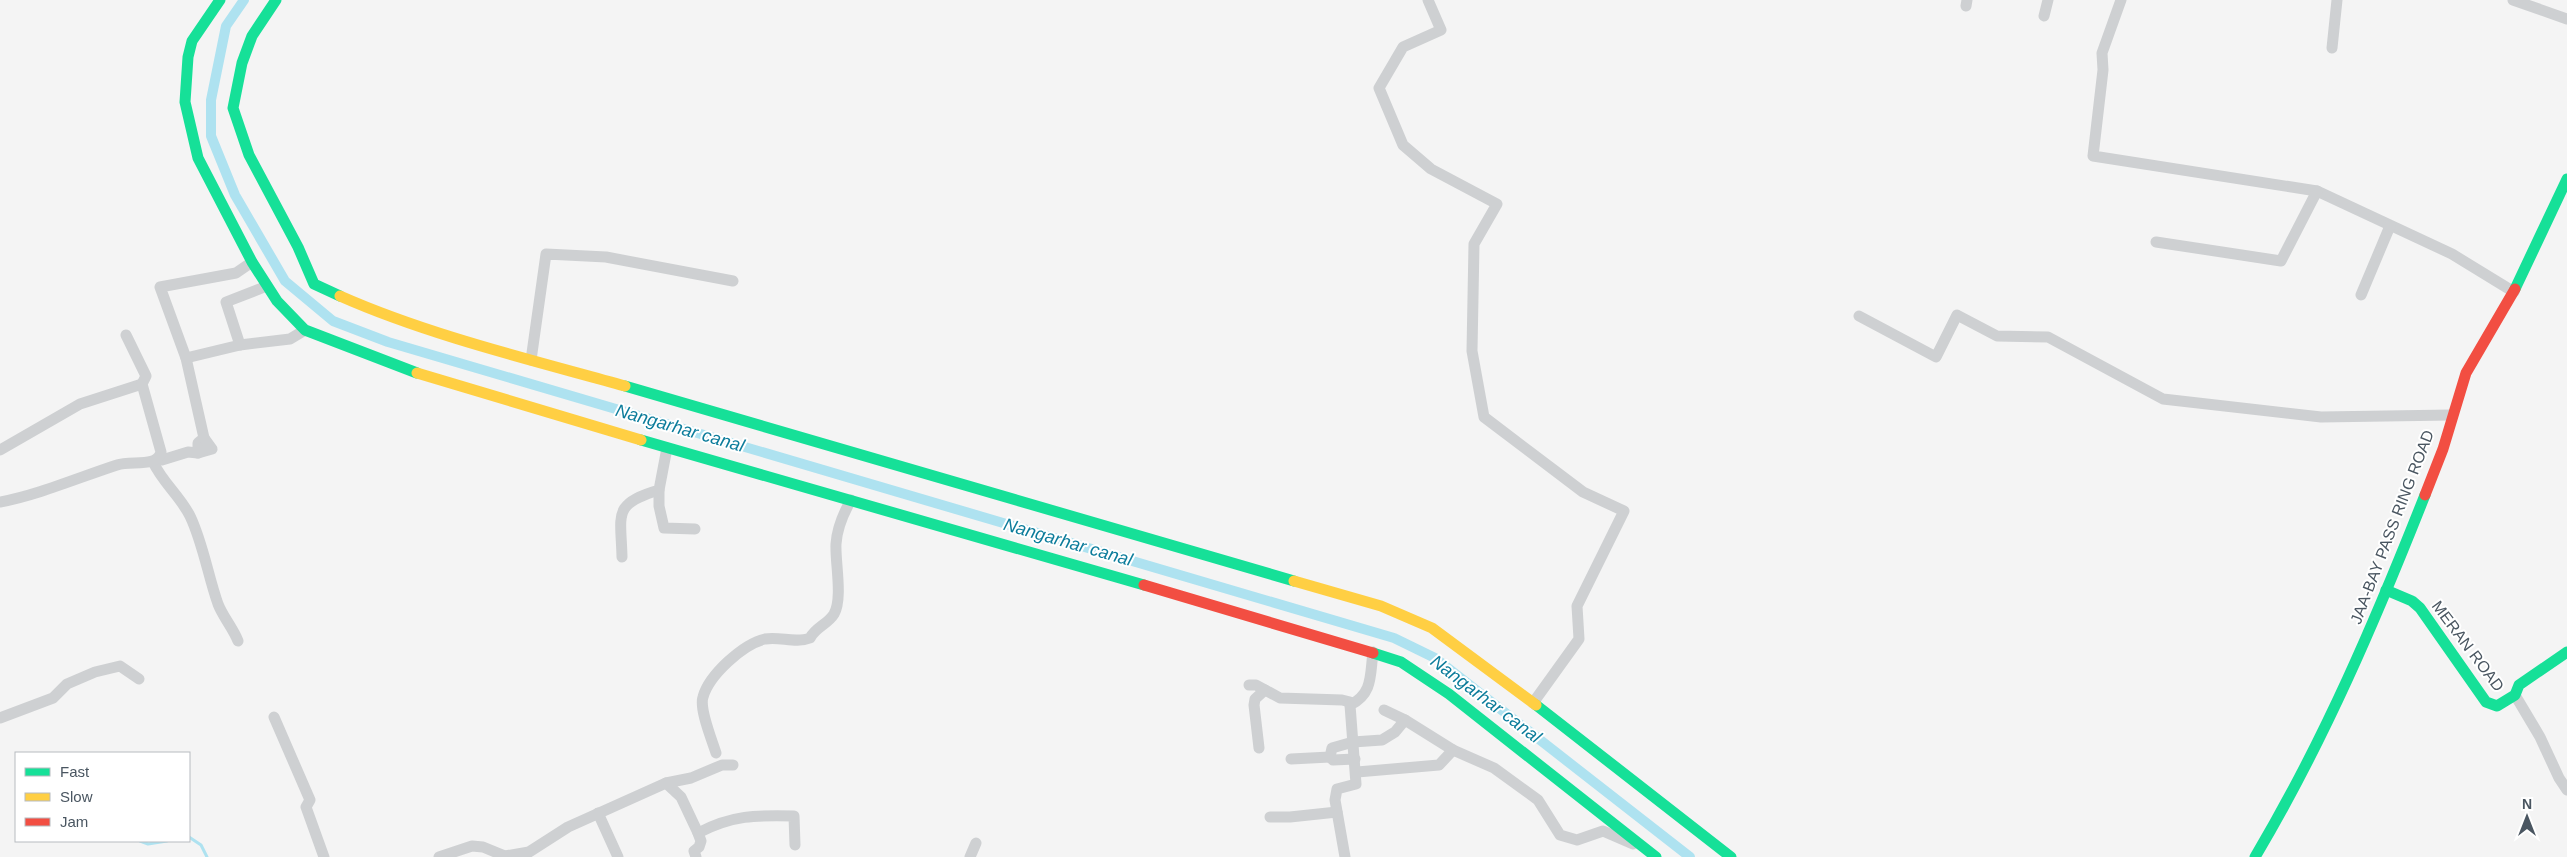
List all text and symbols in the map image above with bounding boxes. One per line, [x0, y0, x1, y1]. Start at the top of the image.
water label: Nangarhar canal [613, 400, 748, 456]
street label: JAA-BAY PASS RING ROAD [2347, 428, 2437, 626]
water label: Nangarhar canal [1001, 514, 1136, 570]
street label: MERAN ROAD [2429, 598, 2507, 694]
water label: Nangarhar canal [1427, 651, 1546, 748]
legend [15, 752, 190, 842]
text: Fast [60, 763, 90, 780]
text: Slow [60, 788, 93, 805]
north arrow [2502, 792, 2552, 842]
text: N [2522, 796, 2532, 812]
text: Jam [60, 813, 88, 830]

